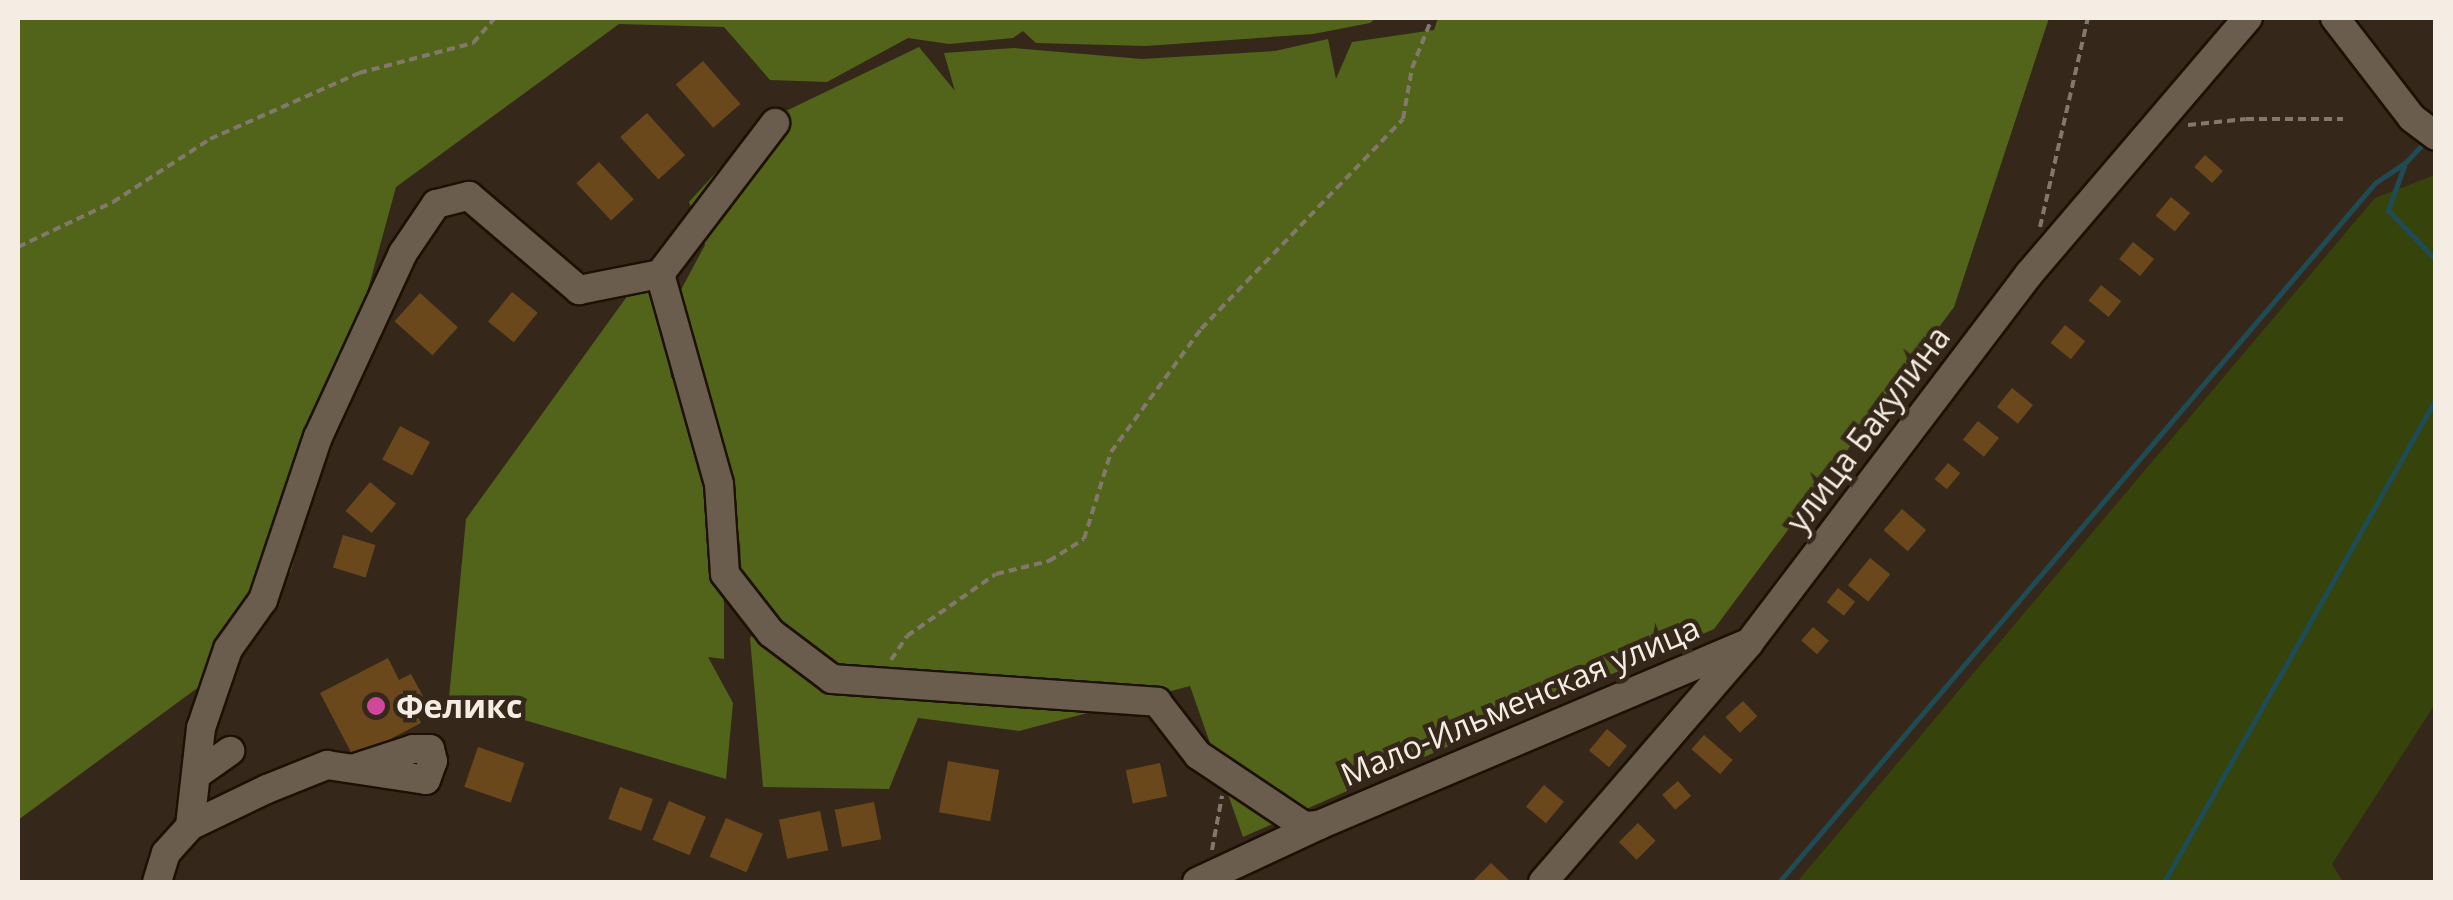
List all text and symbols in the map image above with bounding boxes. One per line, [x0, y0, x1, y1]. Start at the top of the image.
street label: улица Бакулина [1778, 319, 1958, 539]
street label: Мало-Ильменская улица [1335, 608, 1705, 794]
place label: Феликс [396, 687, 522, 725]
marker: Феликс [365, 695, 387, 717]

